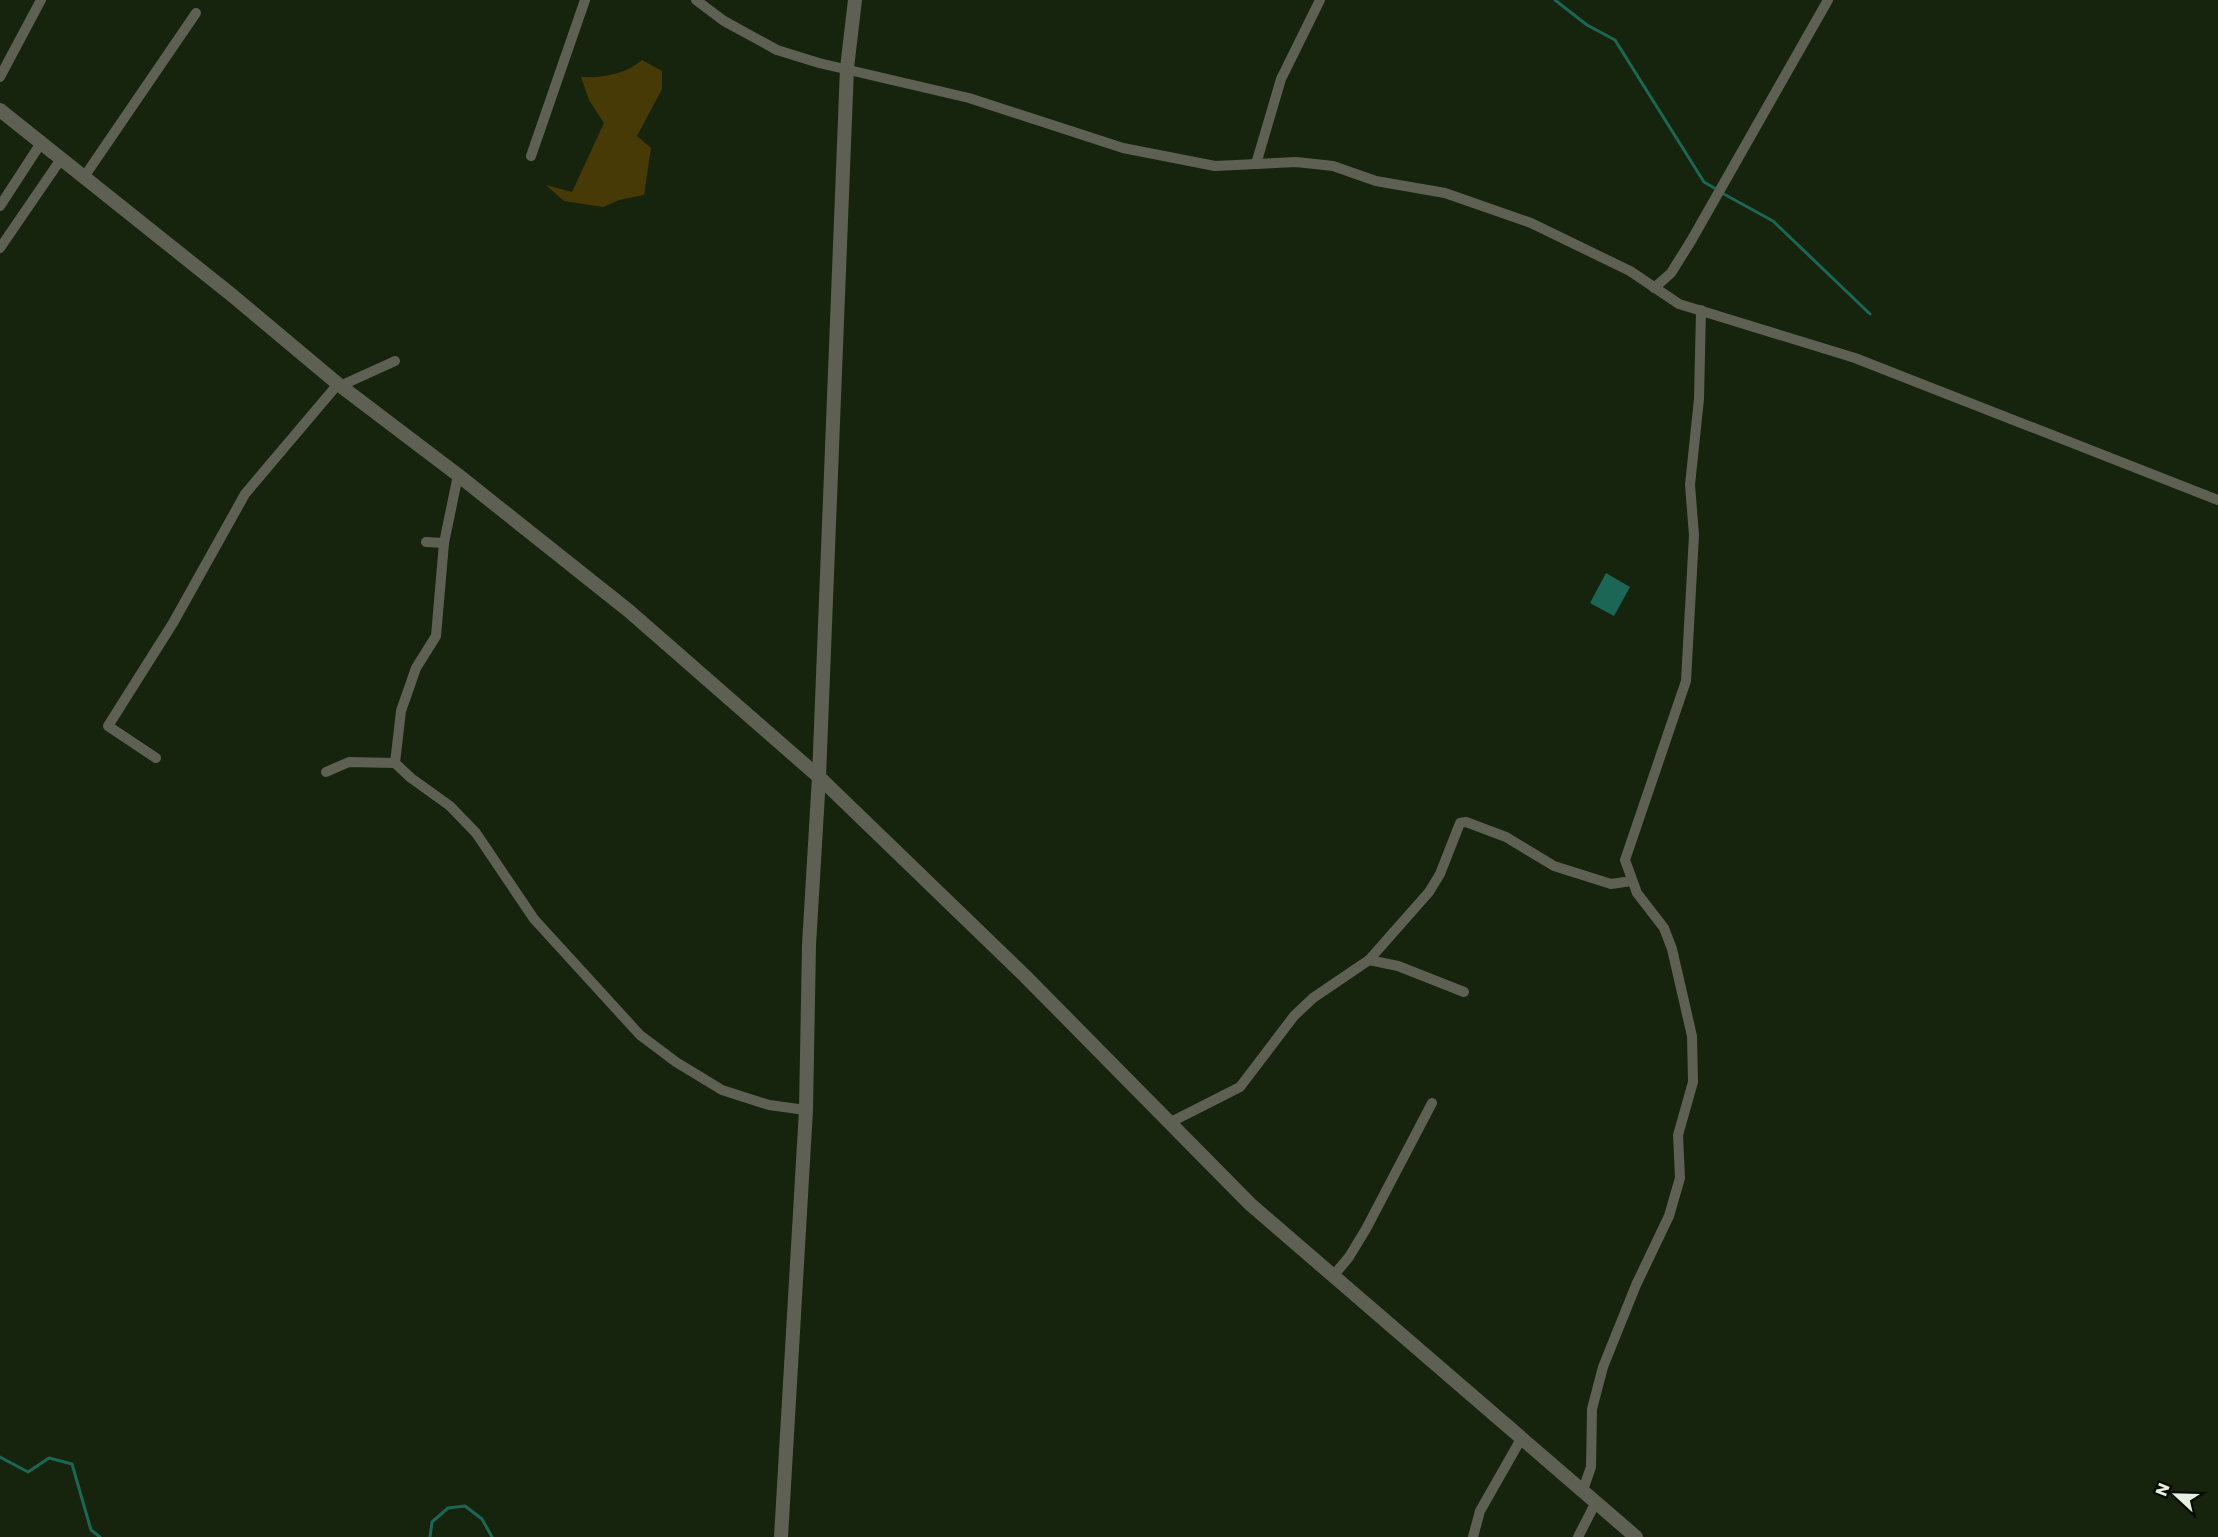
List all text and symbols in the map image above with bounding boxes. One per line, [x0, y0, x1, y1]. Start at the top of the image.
north arrow [2146, 1465, 2206, 1525]
text: N [2150, 1480, 2175, 1499]

